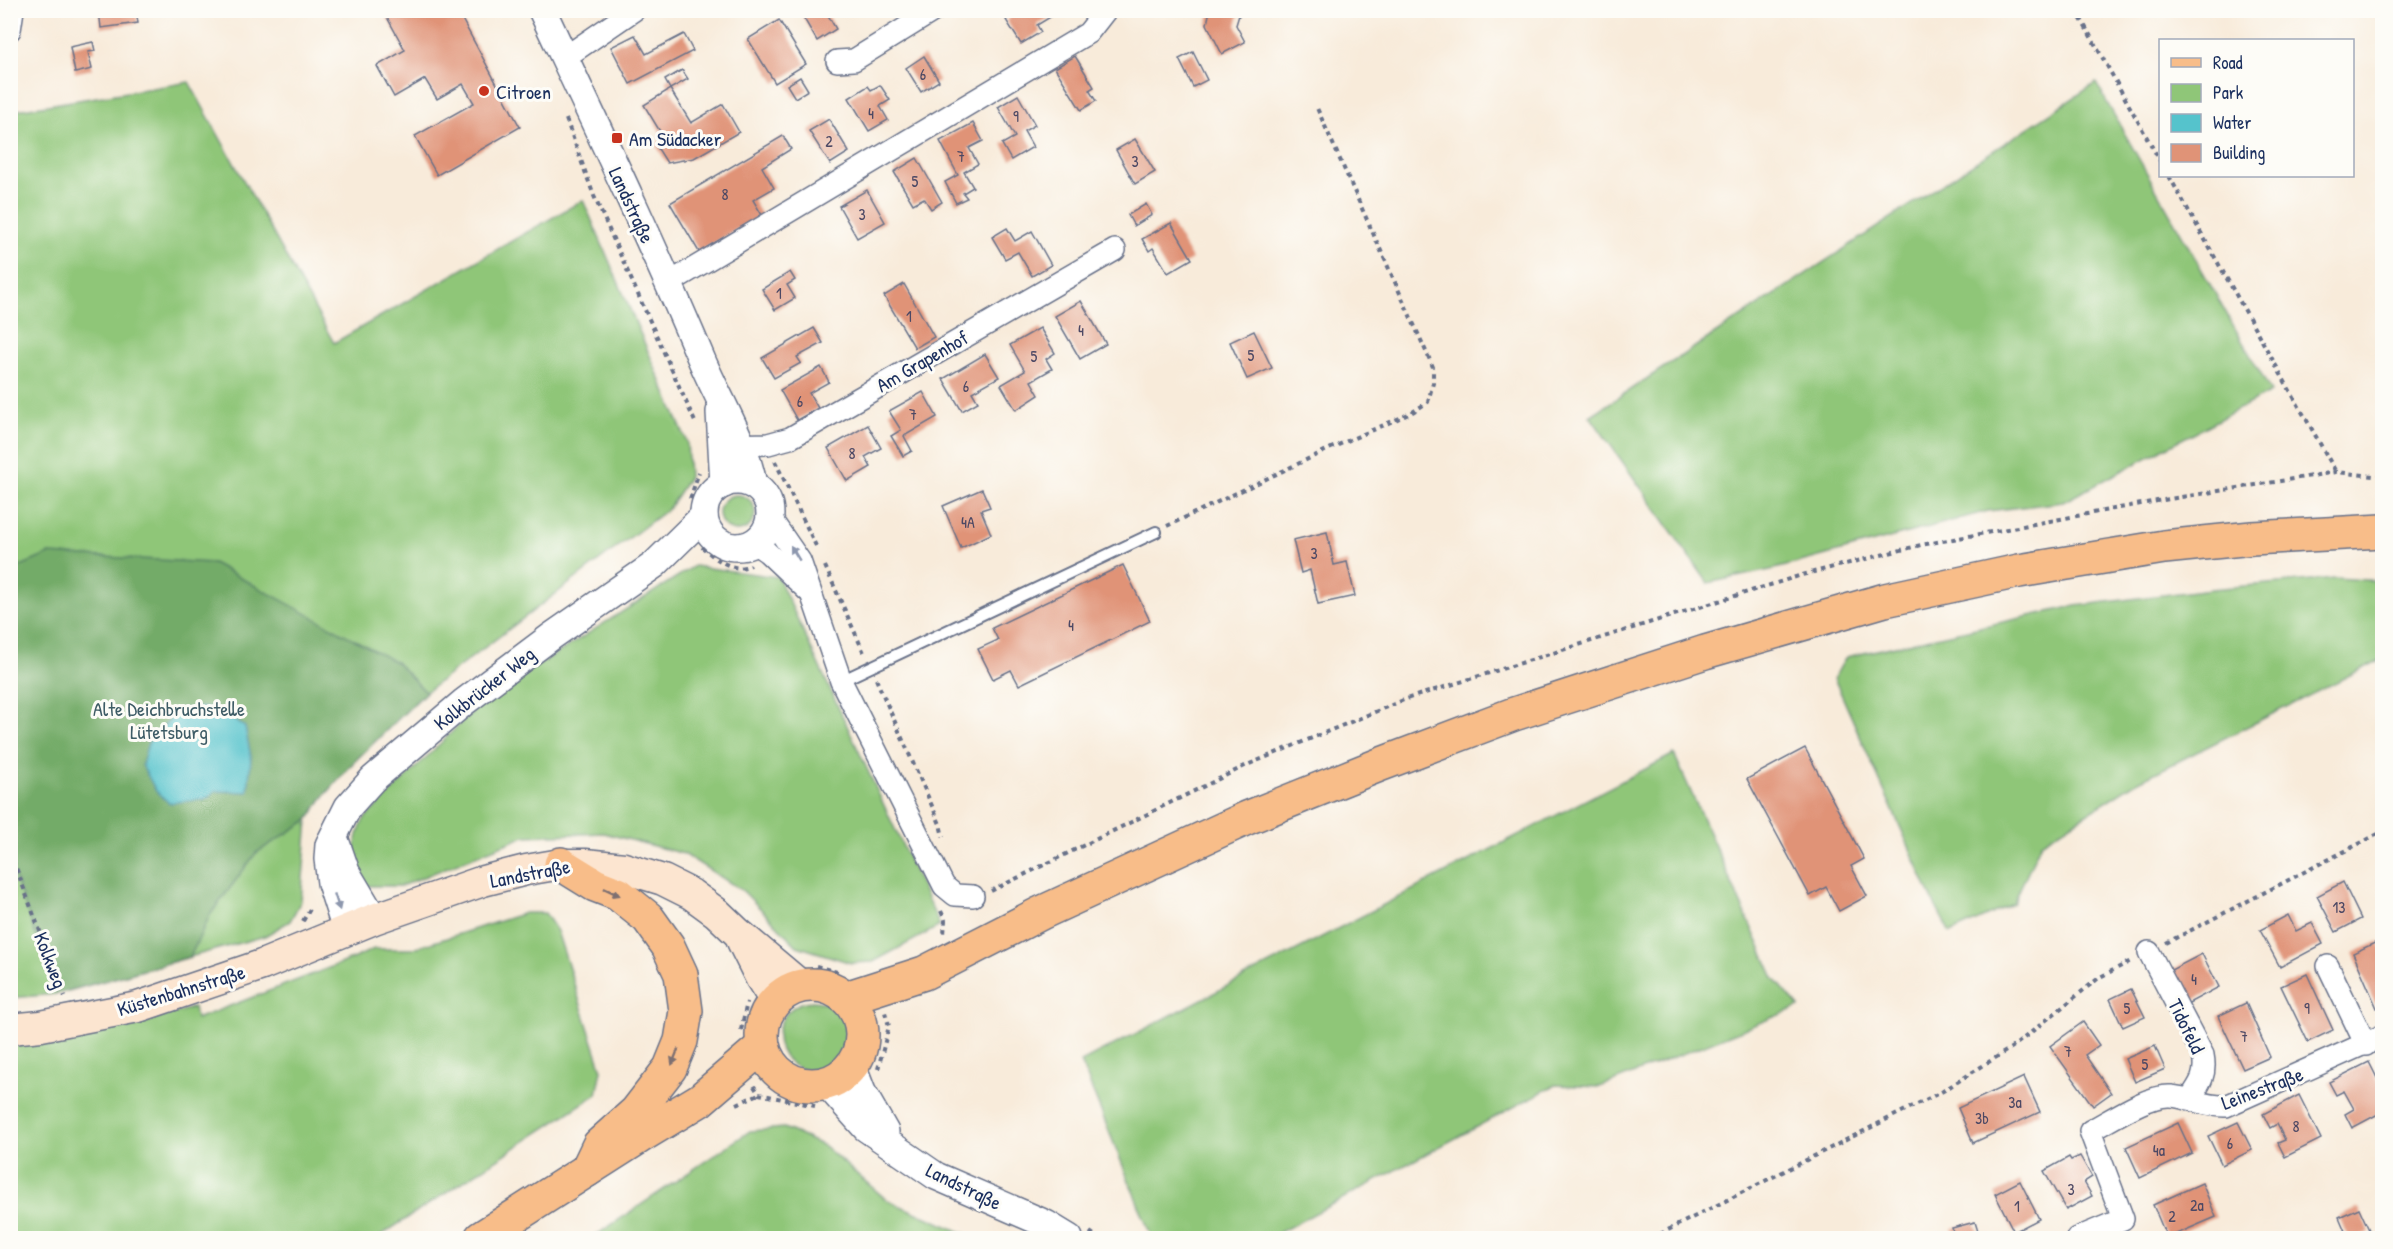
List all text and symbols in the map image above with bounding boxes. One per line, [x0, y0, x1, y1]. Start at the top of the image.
legend [2159, 39, 2354, 177]
text: Road [2213, 50, 2243, 75]
house number: 6 [920, 63, 926, 85]
place label: Citroen [496, 78, 551, 105]
text: Park [2213, 80, 2244, 105]
marker: Citroen [477, 84, 491, 98]
house number: 4 [868, 102, 874, 124]
house number: 9 [1013, 105, 1019, 127]
text: Water [2213, 110, 2251, 135]
place label: Am Südacker [629, 125, 722, 152]
house number: 2 [825, 130, 833, 152]
marker: Am Südacker [610, 131, 624, 145]
text: Building [2213, 140, 2265, 165]
house number: 7 [957, 145, 965, 167]
house number: 3 [1131, 150, 1139, 172]
street label: Landstraße [603, 163, 661, 247]
house number: 5 [912, 170, 919, 192]
house number: 8 [722, 183, 729, 205]
house number: 3 [858, 203, 866, 225]
house number: 1 [776, 282, 782, 304]
house number: 1 [906, 305, 912, 327]
house number: 4 [1078, 319, 1084, 341]
street label: Am Grapenhof [871, 324, 973, 398]
house number: 5 [1248, 344, 1255, 366]
house number: 5 [1031, 345, 1038, 367]
house number: 6 [963, 375, 969, 397]
house number: 6 [797, 390, 803, 412]
house number: 7 [909, 403, 917, 425]
house number: 8 [849, 442, 856, 464]
house number: 4A [961, 511, 975, 533]
house number: 3 [1310, 542, 1318, 564]
one-way arrow [789, 545, 800, 561]
house number: 4 [1068, 614, 1074, 636]
street label: Kolkbrücker Weg [428, 640, 540, 736]
park label: Alte Deichbruchstelle Lütetsburg [93, 695, 245, 745]
street label: Landstraße [488, 852, 572, 894]
one-way arrow [603, 888, 620, 897]
one-way arrow [333, 893, 343, 911]
house number: 13 [2333, 896, 2345, 918]
street label: Kolkweg [28, 928, 74, 992]
street label: Küstenbahnstraße [114, 958, 248, 1022]
house number: 4 [2191, 968, 2197, 990]
street label: Tidofeld [2162, 994, 2212, 1058]
house number: 5 [2124, 997, 2131, 1019]
house number: 9 [2304, 997, 2310, 1019]
house number: 7 [2240, 1025, 2248, 1047]
house number: 7 [2064, 1040, 2072, 1062]
one-way arrow [670, 1049, 680, 1067]
house number: 5 [2142, 1053, 2149, 1075]
street label: Leinestraße [2217, 1060, 2307, 1116]
house number: 3a [2008, 1091, 2022, 1113]
house number: 3b [1975, 1107, 1989, 1129]
house number: 8 [2293, 1115, 2300, 1137]
house number: 6 [2227, 1132, 2233, 1154]
house number: 4a [2153, 1139, 2165, 1161]
street label: Landstraße [922, 1156, 1006, 1216]
house number: 3 [2067, 1178, 2075, 1200]
house number: 2a [2190, 1194, 2204, 1216]
house number: 1 [2014, 1195, 2020, 1217]
house number: 2 [2168, 1205, 2176, 1227]

